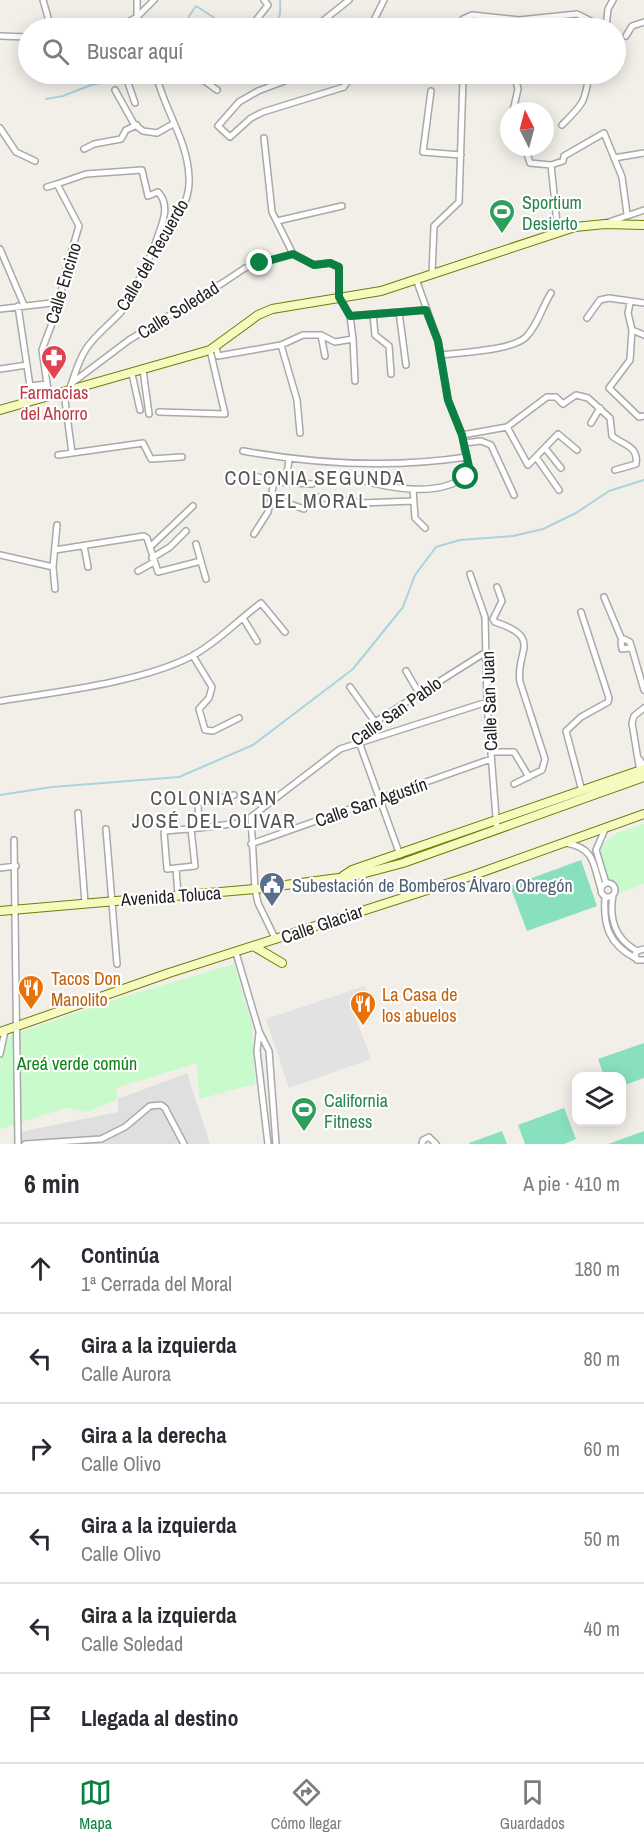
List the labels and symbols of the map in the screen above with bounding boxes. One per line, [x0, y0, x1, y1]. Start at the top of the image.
north arrow [500, 102, 554, 156]
place label: Sportium Desierto [522, 190, 582, 236]
street label: Calle del Recuerdo [110, 194, 194, 316]
sports icon: Sportium Desierto [487, 197, 517, 235]
street label: Calle Encino [39, 239, 87, 327]
route end [246, 249, 272, 275]
street label: Calle Soledad [132, 275, 224, 345]
pharmacy icon: Farmacias del Ahorro [39, 343, 69, 381]
place label: Farmacias del Ahorro [20, 380, 89, 426]
route start [452, 463, 478, 489]
district label: COLONIA SEGUNDA DEL MORAL [224, 464, 406, 514]
street label: Calle San Juan [475, 651, 503, 751]
street label: Calle San Pablo [345, 670, 447, 752]
street label: Calle San Agustín [311, 771, 431, 833]
district label: COLONIA SAN JOSÉ DEL OLIVAR [132, 784, 296, 834]
public building icon: Subestación de Bomberos Álvaro Obregón [257, 870, 287, 908]
place label: Subestación de Bomberos Álvaro Obregón [292, 873, 573, 898]
street label: Avenida Toluca [119, 880, 222, 912]
street label: Calle Glaciar [278, 898, 366, 950]
place label: Tacos Don Manolito [51, 966, 121, 1012]
restaurant icon: Tacos Don Manolito [16, 973, 46, 1011]
place label: La Casa de los abuelos [382, 982, 458, 1028]
restaurant icon: La Casa de los abuelos [348, 989, 378, 1027]
park label: Areá verde común [16, 1051, 137, 1076]
place label: California Fitness [324, 1088, 388, 1134]
sports icon: California Fitness [289, 1095, 319, 1133]

